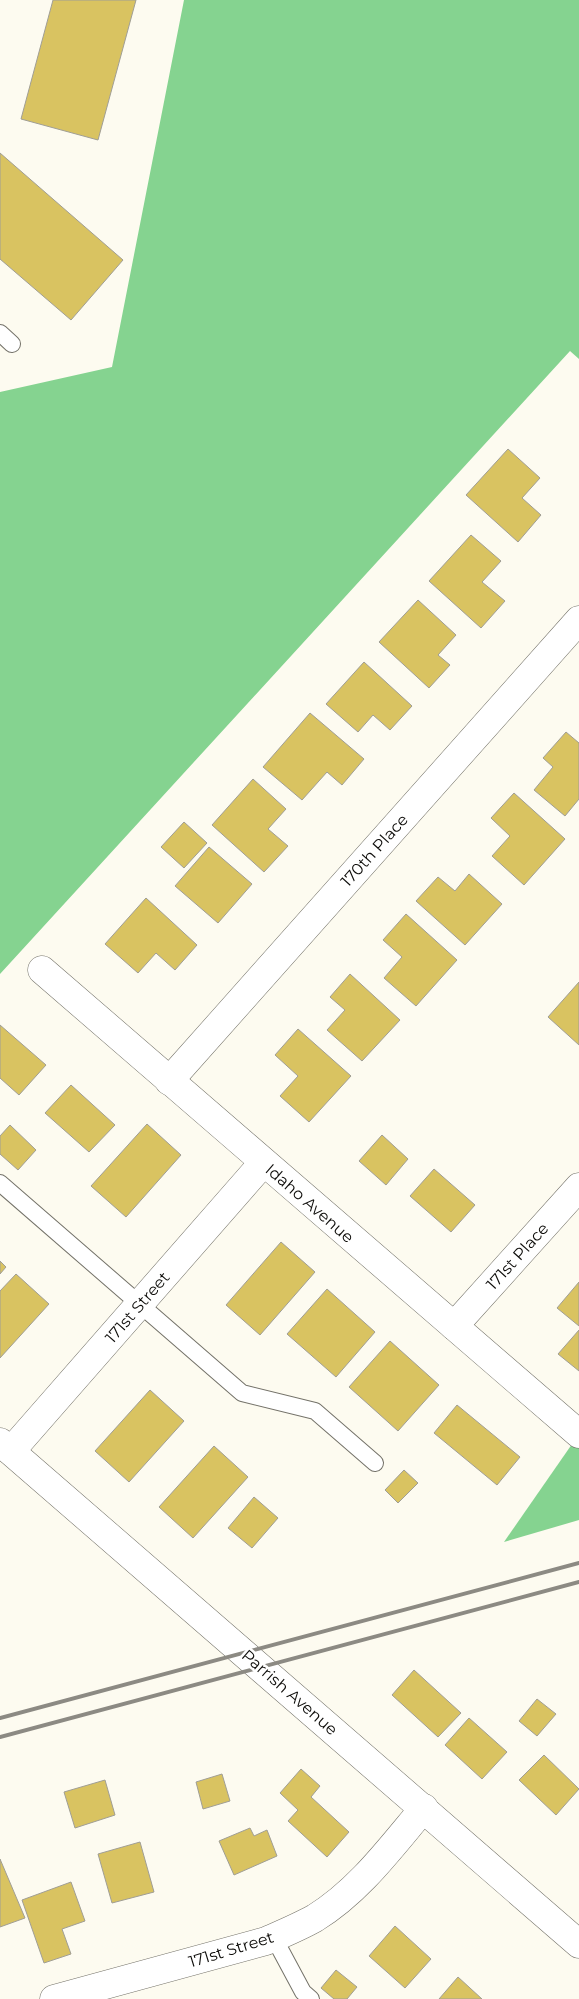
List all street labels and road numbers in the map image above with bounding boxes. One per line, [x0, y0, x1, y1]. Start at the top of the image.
street label: 170th Place [337, 810, 412, 890]
street label: Idaho Avenue [262, 1160, 358, 1247]
street label: 171st Place [482, 1219, 552, 1294]
street label: 171st Street [101, 1268, 174, 1347]
street label: Parrish Avenue [238, 1646, 341, 1739]
street label: 171st Street [186, 1927, 276, 1971]

